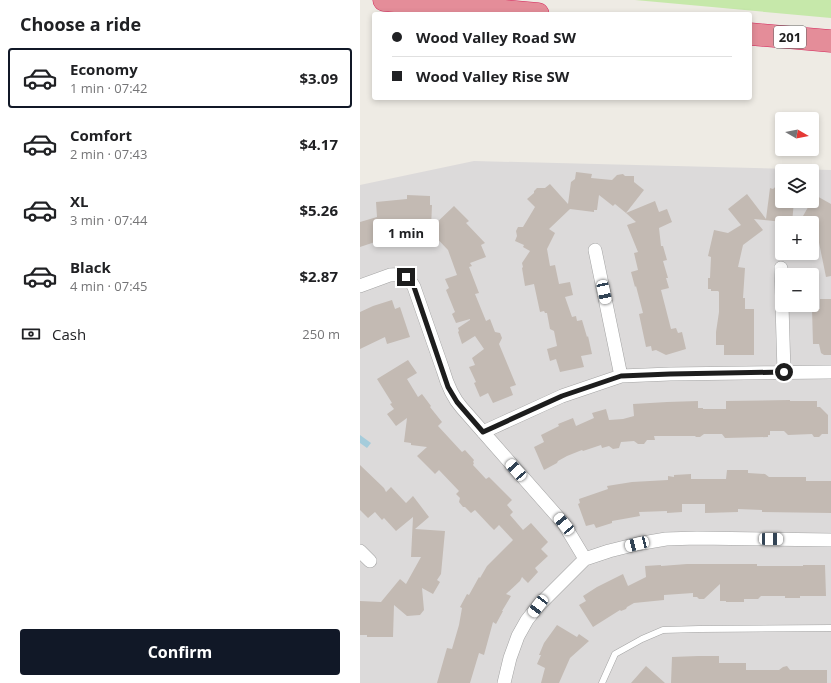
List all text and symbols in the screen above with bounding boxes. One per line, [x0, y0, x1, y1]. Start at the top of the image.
text: Choose a ride [20, 12, 141, 36]
road number: 201 [774, 26, 806, 48]
text: Wood Valley Road SW [416, 27, 576, 47]
text: Economy [70, 59, 138, 79]
icon: car [22, 60, 58, 96]
text: Wood Valley Rise SW [416, 66, 569, 86]
text: $3.09 [299, 68, 338, 88]
text: 1 min · 07:42 [70, 79, 147, 97]
north arrow [775, 112, 819, 156]
map controls [775, 112, 819, 312]
text: Comfort [70, 125, 132, 145]
icon: car [22, 126, 58, 162]
text: $4.17 [299, 134, 338, 154]
text: 2 min · 07:43 [70, 145, 147, 163]
button: layers [775, 164, 819, 208]
text: XL [70, 191, 88, 211]
icon: car [22, 192, 58, 228]
text: $5.26 [299, 200, 338, 220]
text: 3 min · 07:44 [70, 211, 147, 229]
button: + [775, 216, 819, 260]
callout: 1 min [373, 219, 439, 247]
text: 1 min [388, 224, 424, 242]
text: Black [70, 257, 111, 277]
icon: car [22, 258, 58, 294]
text: $2.87 [299, 266, 338, 286]
route end [397, 268, 415, 286]
button: − [775, 268, 819, 312]
text: 4 min · 07:45 [70, 277, 147, 295]
car [596, 279, 612, 305]
icon: cash [20, 323, 42, 345]
text: Cash [52, 324, 86, 344]
text: 250 m [302, 325, 340, 343]
route start [775, 363, 793, 381]
car [504, 457, 528, 483]
car [552, 511, 576, 537]
car [759, 533, 783, 545]
car [624, 535, 650, 553]
car [526, 593, 550, 619]
button: Confirm [20, 629, 340, 675]

